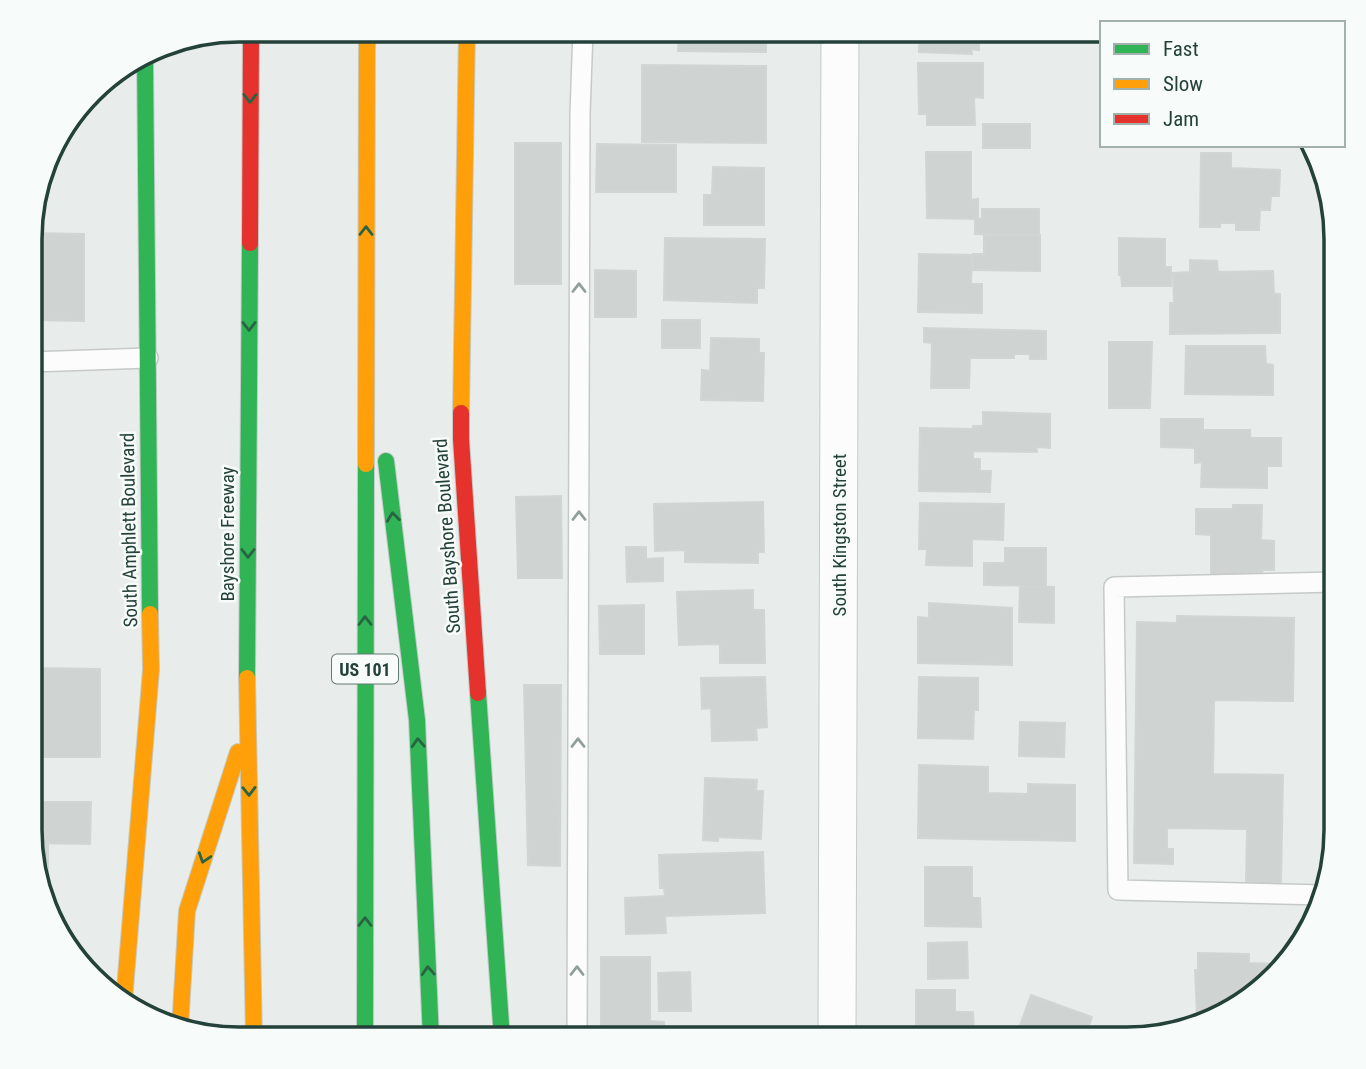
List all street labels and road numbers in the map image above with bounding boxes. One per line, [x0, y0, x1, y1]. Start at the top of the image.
street label: South Amphlett Boulevard [116, 432, 142, 628]
street label: South Bayshore Boulevard [429, 438, 465, 634]
street label: South Kingston Street [828, 454, 851, 616]
street label: Bayshore Freeway [216, 466, 239, 602]
road number: US 101 [332, 654, 398, 684]

